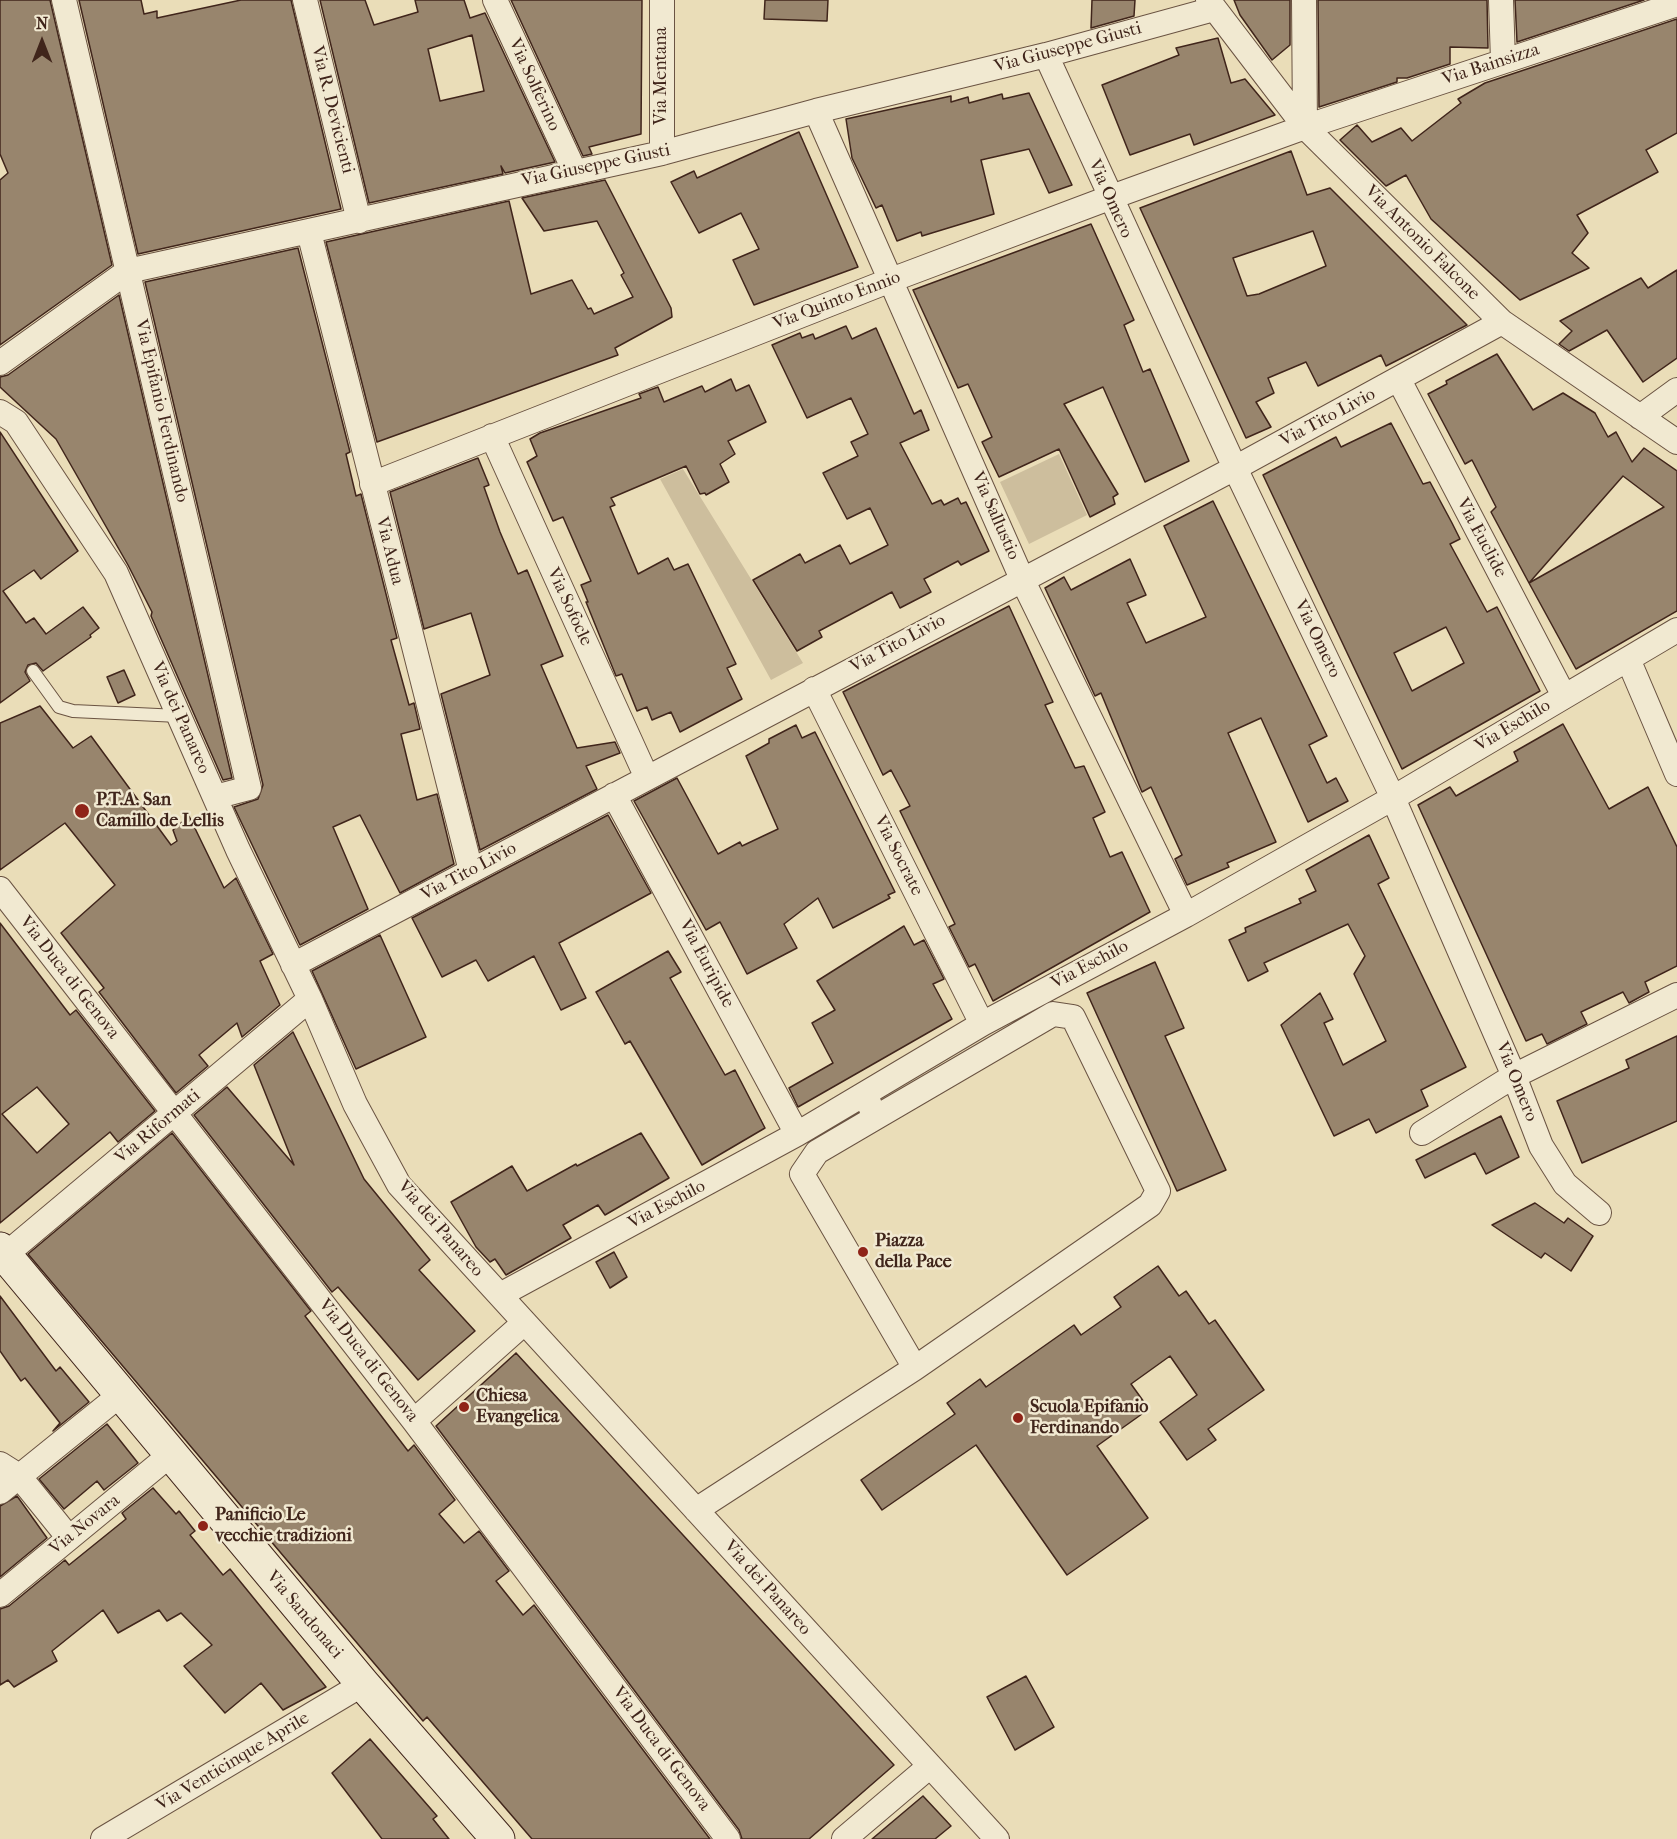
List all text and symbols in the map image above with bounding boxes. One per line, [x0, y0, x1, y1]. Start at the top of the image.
north arrow [12, 12, 72, 72]
text: N [36, 14, 48, 33]
street label: Via Giuseppe Giusti [992, 18, 1144, 78]
street label: Via Mentana [651, 27, 673, 125]
street label: Via Solferino [503, 35, 565, 135]
street label: Via Bainsizza [1440, 39, 1542, 91]
street label: Via R. Devicienti [306, 44, 358, 176]
street label: Via Giuseppe Giusti [520, 140, 672, 192]
street label: Via Omero [1083, 156, 1137, 242]
street label: Via Antonio Falcone [1360, 181, 1484, 305]
street label: Via Quinto Ennio [770, 267, 904, 335]
street label: Via Epifanio Ferdinando [129, 317, 193, 505]
street label: Via Tito Livio [1277, 384, 1379, 452]
street label: Via Sallustio [966, 469, 1024, 563]
street label: Via Euclide [1451, 495, 1511, 581]
street label: Via Adua [370, 515, 408, 587]
street label: Via Sofocle [541, 564, 597, 650]
street label: Via Omero [1289, 597, 1345, 681]
street label: Via Tito Livio [847, 610, 949, 678]
street label: Via dei Panareo [146, 659, 214, 777]
street label: Via Eschilo [1471, 695, 1555, 757]
place label: P.T.A. San Camillo de Lellis [96, 790, 224, 832]
marker: P.T.A. San Camillo de Lellis [73, 802, 91, 820]
street label: Via Socrate [869, 812, 927, 900]
street label: Via Tito Livio [418, 838, 520, 906]
street label: Via Duca di Genova [14, 912, 124, 1044]
street label: Via Euripide [674, 916, 738, 1012]
street label: Via Eschilo [1048, 936, 1132, 994]
street label: Via Omero [1490, 1039, 1542, 1125]
street label: Via Riformati [111, 1085, 205, 1169]
street label: Via dei Panareo [392, 1176, 488, 1282]
street label: Via Eschilo [625, 1176, 709, 1234]
place label: Piazza della Pace [875, 1231, 952, 1274]
marker: Piazza della Pace [856, 1245, 870, 1259]
street label: Via Duca di Genova [313, 1295, 423, 1427]
place label: Chiesa Evangelica [476, 1386, 559, 1428]
place label: Scuola Epifanio Ferdinando [1030, 1397, 1148, 1440]
marker: Chiesa Evangelica [457, 1400, 471, 1414]
marker: Scuola Epifanio Ferdinando [1011, 1411, 1025, 1425]
street label: Via Novara [45, 1490, 125, 1560]
place label: Panificio Le vecchie tradizioni [215, 1505, 352, 1547]
marker: Panificio Le vecchie tradizioni [196, 1519, 210, 1533]
street label: Via dei Panareo [719, 1536, 815, 1640]
street label: Via Sandonaci [261, 1567, 347, 1663]
street label: Via Duca di Genova [607, 1683, 715, 1815]
street label: Via Venticinque Aprile [153, 1708, 313, 1816]

